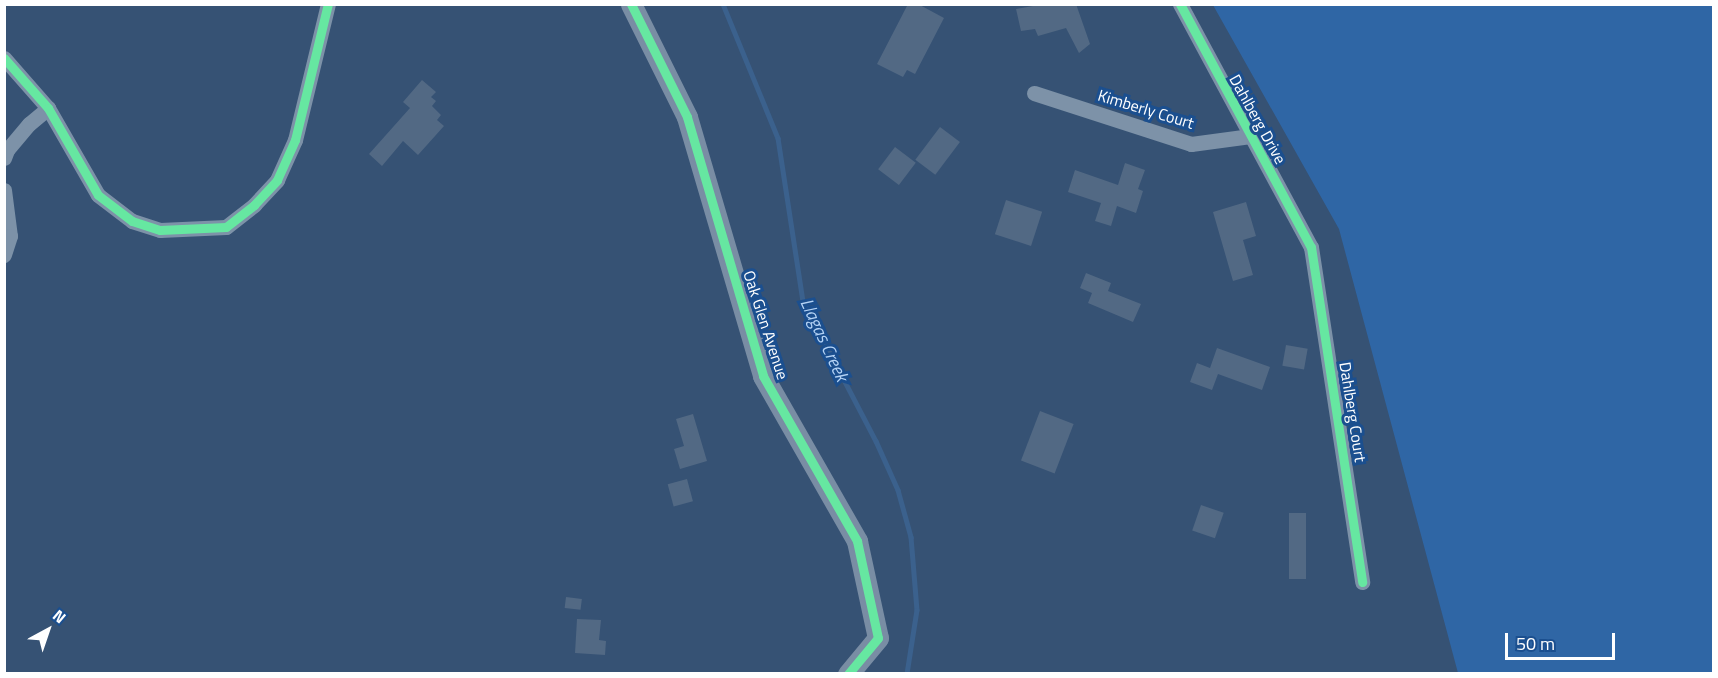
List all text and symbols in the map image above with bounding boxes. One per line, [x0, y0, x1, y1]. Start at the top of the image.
street label: Dahlberg Drive [1226, 71, 1290, 167]
street label: Kimberly Court [1096, 85, 1196, 133]
street label: Oak Glen Avenue [739, 268, 793, 382]
water label: Llagas Creek [795, 295, 853, 385]
street label: Dahlberg Court [1336, 361, 1370, 463]
north arrow [18, 600, 78, 660]
text: N [48, 603, 72, 629]
scale bar [1508, 621, 1618, 659]
text: 50 m [1516, 630, 1555, 657]

